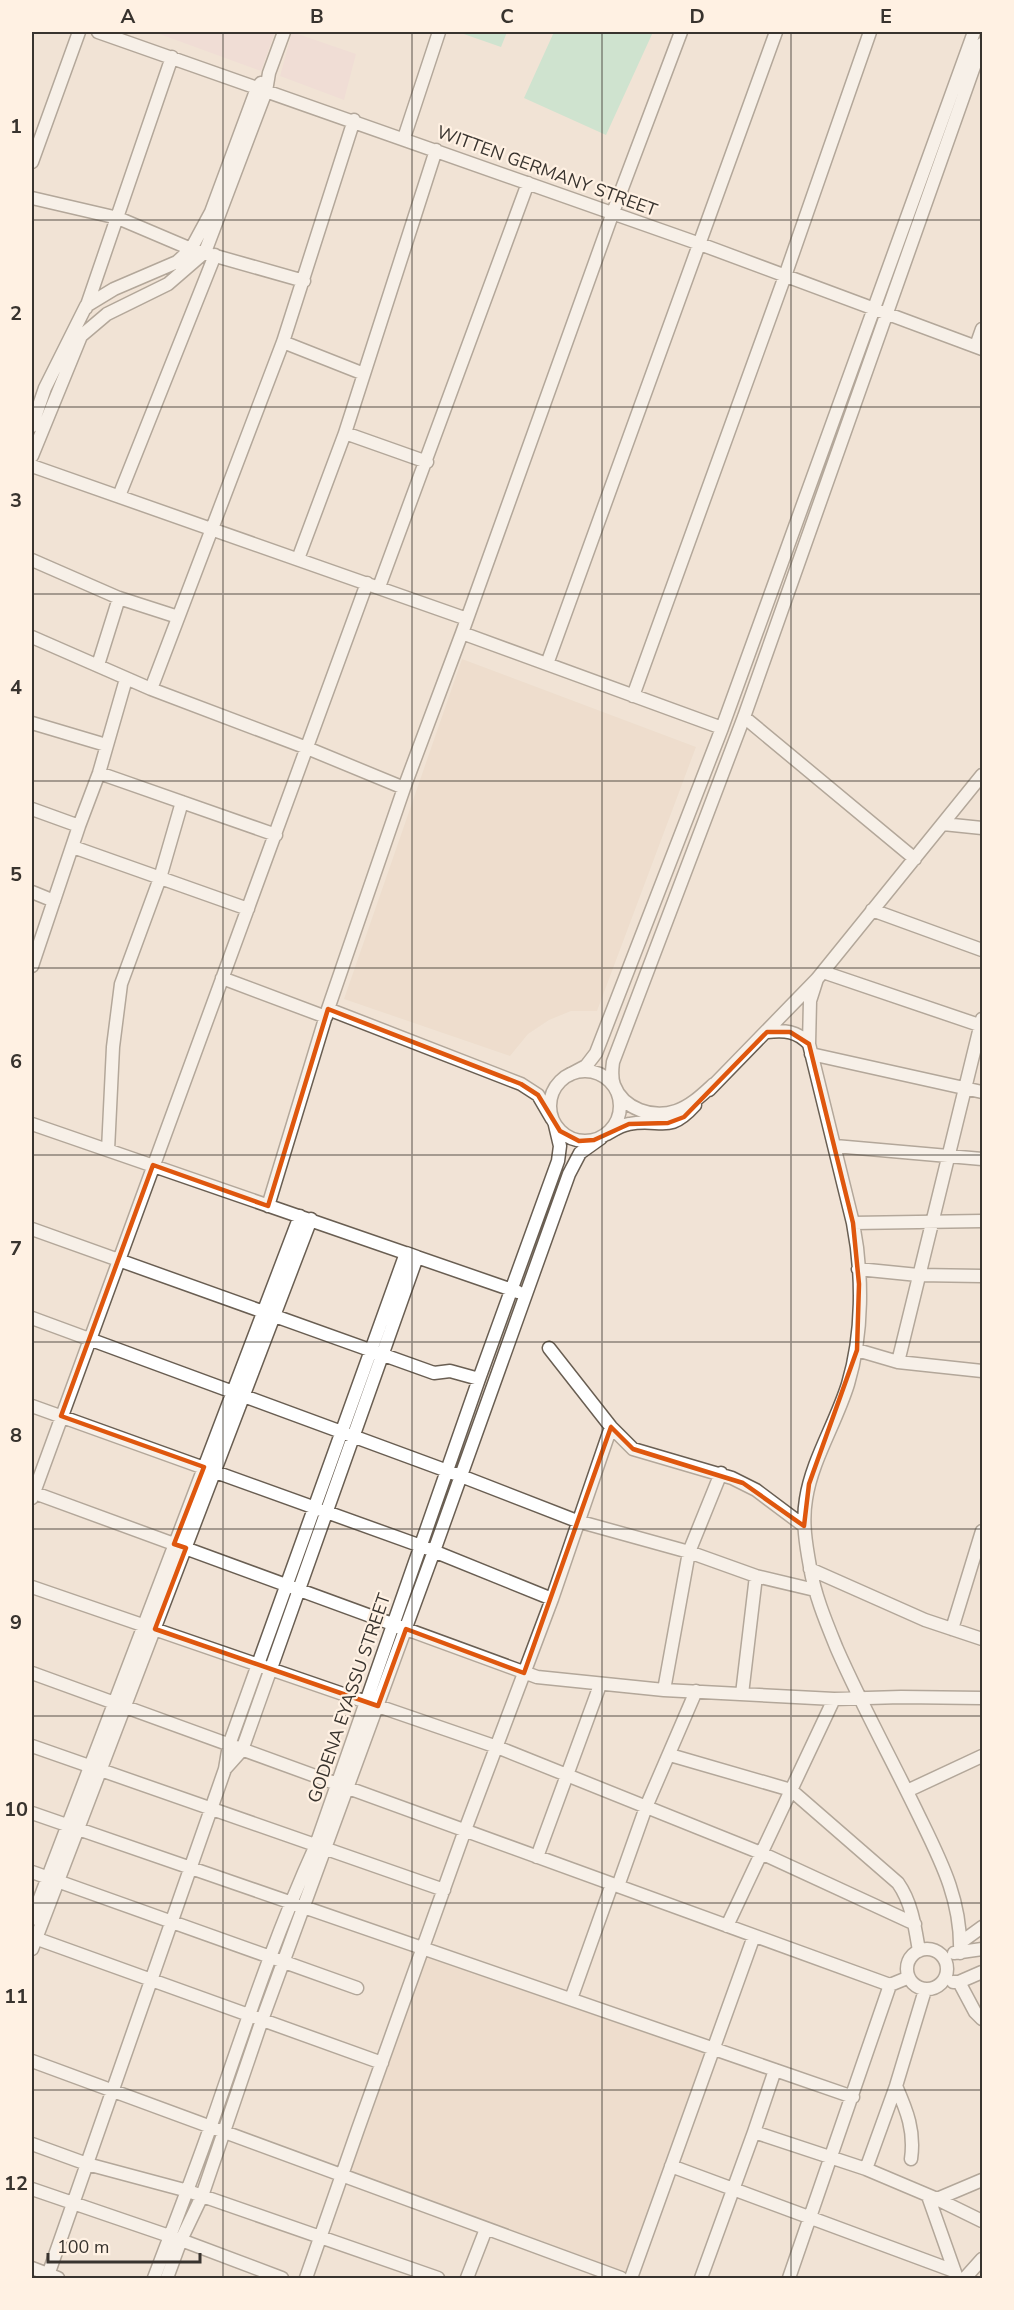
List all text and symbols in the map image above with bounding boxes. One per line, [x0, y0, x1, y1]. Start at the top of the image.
text: A [121, 3, 136, 30]
text: B [310, 3, 324, 30]
text: C [500, 3, 514, 30]
text: D [689, 3, 705, 30]
text: E [880, 3, 892, 30]
text: 1 [10, 113, 22, 140]
street label: WITTEN GERMANY STREET [434, 120, 661, 222]
text: 2 [10, 300, 22, 327]
text: 3 [10, 487, 22, 514]
text: 4 [10, 674, 22, 701]
text: 5 [10, 861, 22, 888]
text: 6 [10, 1048, 22, 1075]
text: 7 [10, 1235, 22, 1262]
text: 8 [10, 1422, 22, 1449]
street label: GODENA EYASSU STREET [302, 1590, 396, 1806]
text: 9 [10, 1609, 22, 1636]
text: 10 [4, 1796, 28, 1823]
text: 11 [4, 1983, 28, 2010]
text: 12 [4, 2170, 28, 2197]
scale bar [48, 2226, 200, 2264]
text: 100 m [57, 2235, 109, 2259]

